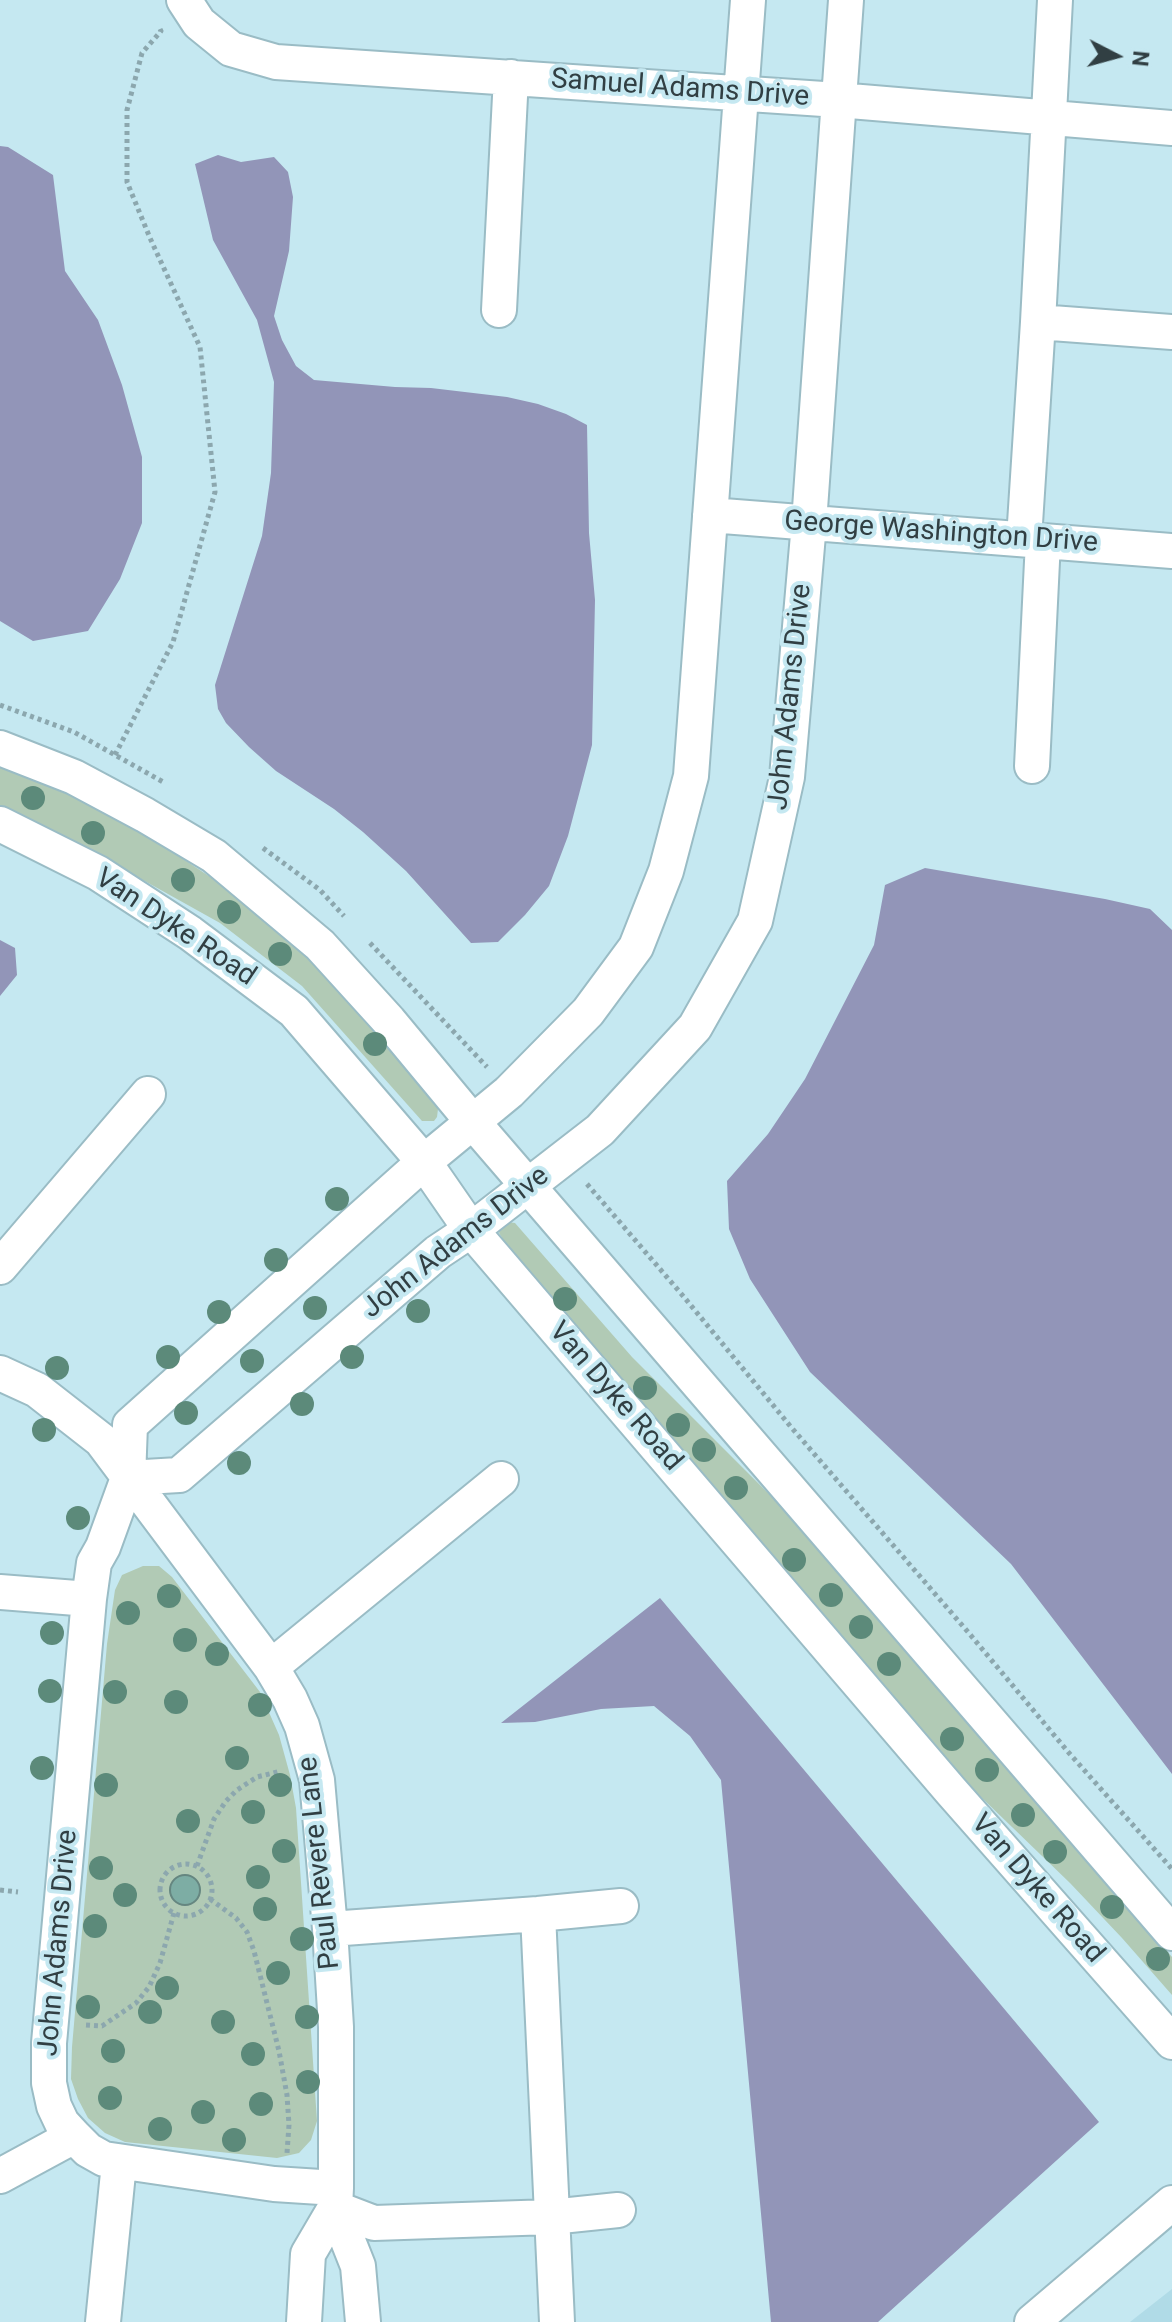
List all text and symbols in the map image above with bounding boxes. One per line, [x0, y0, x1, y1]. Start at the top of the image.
north arrow [1076, 16, 1156, 96]
text: N [1127, 50, 1154, 68]
street label: Samuel Adams Drive [550, 63, 810, 115]
street label: George Washington Drive [783, 505, 1099, 561]
street label: John Adams Drive [762, 582, 820, 812]
street label: Van Dyke Road [88, 862, 262, 994]
street label: John Adams Drive [356, 1160, 556, 1326]
street label: Van Dyke Road [541, 1316, 689, 1478]
street label: Paul Revere Lane [292, 1755, 348, 1971]
street label: Van Dyke Road [963, 1808, 1111, 1970]
street label: John Adams Drive [32, 1828, 86, 2058]

